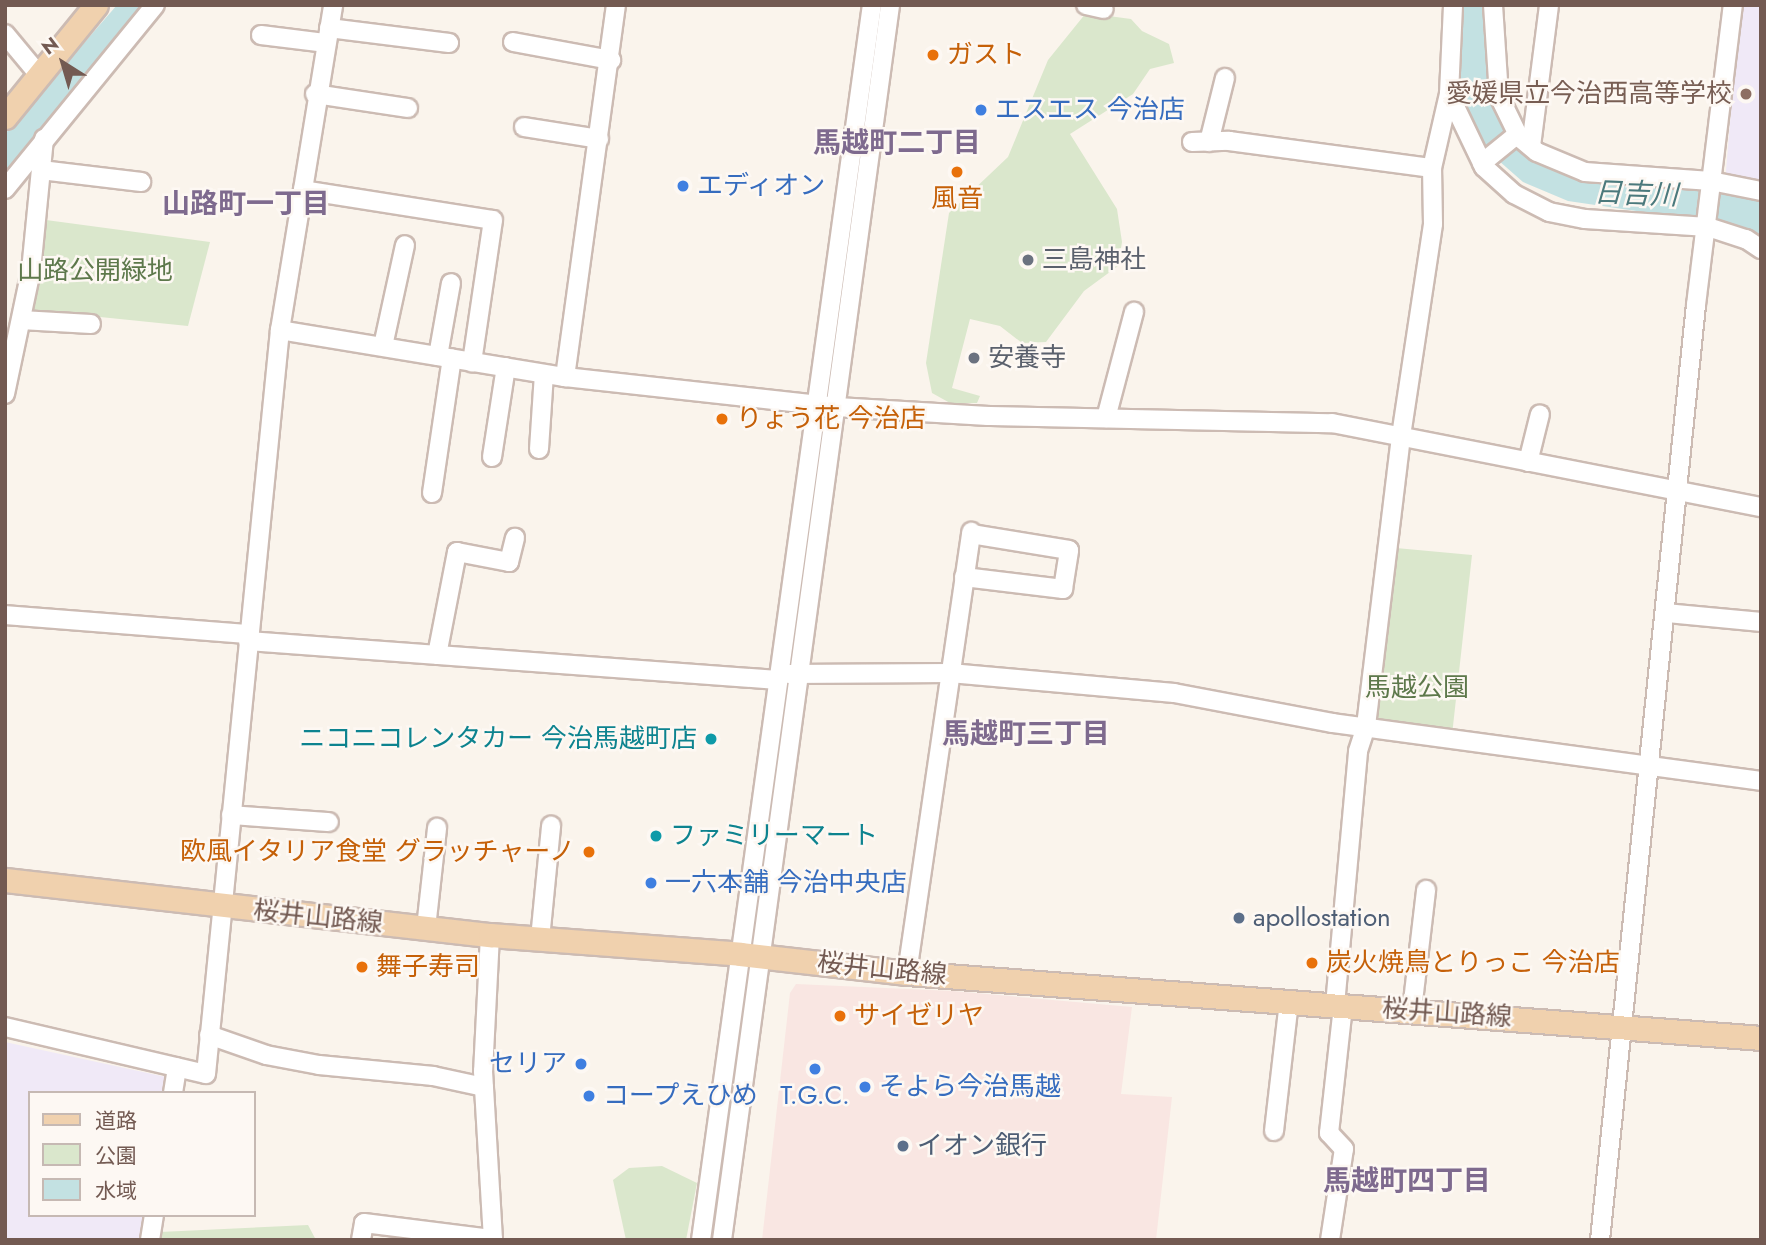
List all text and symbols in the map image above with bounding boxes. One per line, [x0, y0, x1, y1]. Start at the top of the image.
north arrow [28, 28, 98, 98]
text: N [36, 31, 64, 61]
place label: ガスト [947, 39, 1025, 71]
marker: ガスト [925, 47, 941, 63]
place label: 愛媛県立今治西高等学校 [1446, 78, 1732, 110]
marker: 愛媛県立今治西高等学校 [1738, 86, 1754, 102]
place label: エスエス 今治店 [995, 94, 1185, 126]
marker: エスエス 今治店 [973, 102, 989, 118]
district label: 馬越町二丁目 [813, 126, 981, 160]
marker: 風音 [949, 164, 965, 180]
place label: エディオン [697, 170, 827, 202]
water label: 日吉川 [1593, 176, 1679, 212]
marker: エディオン [675, 178, 691, 194]
place label: 風音 [931, 183, 983, 215]
district label: 山路町一丁目 [162, 187, 330, 221]
place label: 三島神社 [1042, 244, 1146, 276]
marker: 三島神社 [1020, 252, 1036, 268]
park label: 山路公開緑地 [17, 255, 173, 287]
place label: 安養寺 [988, 342, 1066, 374]
marker: 安養寺 [966, 350, 982, 366]
place label: りょう花 今治店 [736, 403, 926, 435]
marker: りょう花 今治店 [714, 411, 730, 427]
park label: 馬越公園 [1365, 672, 1469, 704]
district label: 馬越町三丁目 [942, 717, 1110, 751]
place label: ニコニコレンタカー 今治馬越町店 [299, 723, 697, 755]
marker: ニコニコレンタカー 今治馬越町店 [703, 731, 719, 747]
place label: ファミリーマート [670, 820, 878, 852]
marker: ファミリーマート [648, 828, 664, 844]
place label: 欧風イタリア食堂 グラッチャーノ [177, 836, 575, 868]
marker: 欧風イタリア食堂 グラッチャーノ [581, 844, 597, 860]
place label: 一六本舗 今治中央店 [665, 867, 907, 899]
marker: 一六本舗 今治中央店 [643, 875, 659, 891]
street label: 桜井山路線 [252, 895, 384, 939]
place label: apollostation [1253, 902, 1391, 934]
marker: apollostation [1231, 910, 1247, 926]
street label: 桜井山路線 [816, 947, 948, 991]
place label: 炭火焼鳥とりっこ 今治店 [1326, 947, 1620, 979]
place label: 舞子寿司 [376, 951, 480, 983]
marker: 炭火焼鳥とりっこ 今治店 [1304, 955, 1320, 971]
marker: 舞子寿司 [354, 959, 370, 975]
street label: 桜井山路線 [1381, 993, 1513, 1033]
place label: サイゼリヤ [854, 1000, 984, 1032]
marker: サイゼリヤ [832, 1008, 848, 1024]
place label: セリア [489, 1048, 567, 1080]
marker: セリア [573, 1056, 589, 1072]
marker: T.G.C. [807, 1061, 823, 1077]
place label: そよら今治馬越 [879, 1071, 1061, 1103]
marker: そよら今治馬越 [857, 1079, 873, 1095]
place label: コープえひめ [603, 1080, 759, 1112]
place label: T.G.C. [780, 1080, 850, 1112]
marker: コープえひめ [581, 1088, 597, 1104]
legend [28, 1091, 256, 1217]
text: 道路 [95, 1106, 137, 1136]
place label: イオン銀行 [917, 1130, 1047, 1162]
marker: イオン銀行 [895, 1138, 911, 1154]
text: 公園 [95, 1141, 137, 1171]
district label: 馬越町四丁目 [1323, 1164, 1491, 1198]
text: 水域 [95, 1176, 137, 1206]

